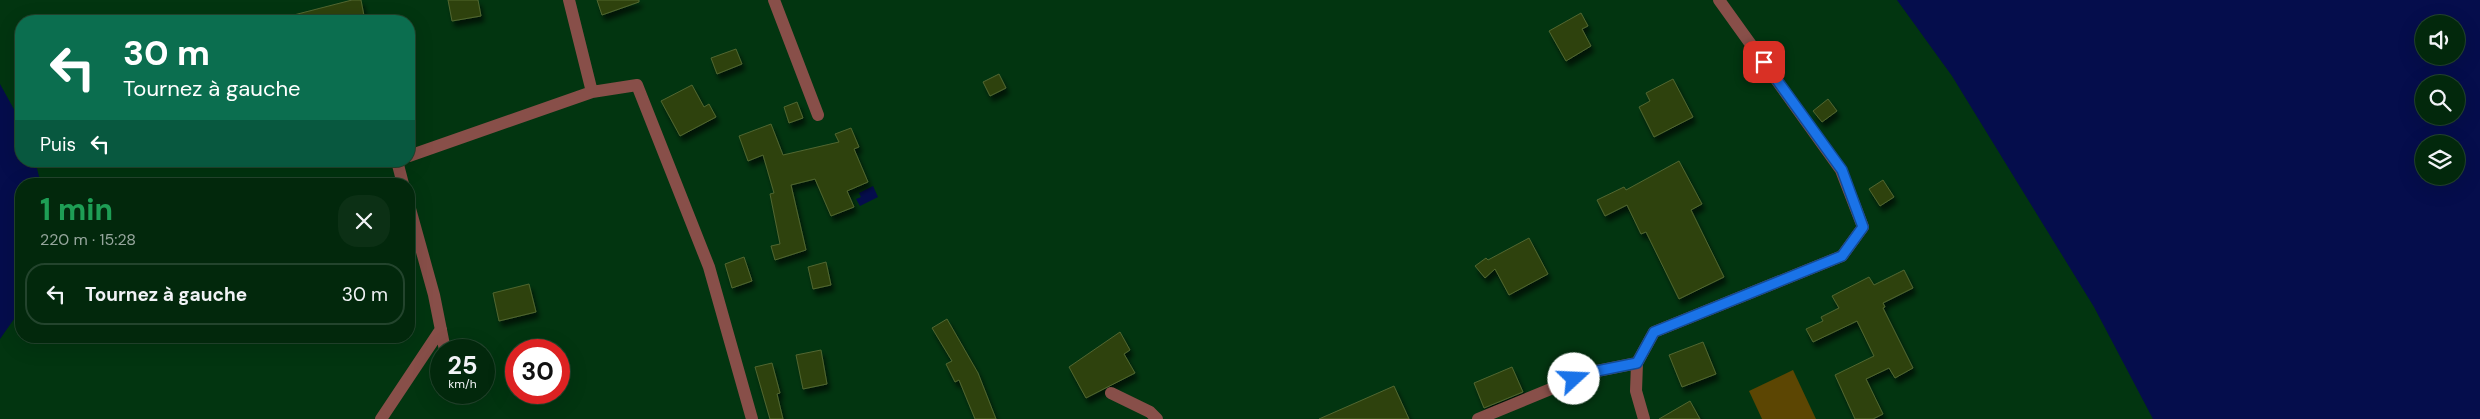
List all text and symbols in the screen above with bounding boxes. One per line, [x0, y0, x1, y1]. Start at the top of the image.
map controls [2415, 15, 2465, 185]
button: sound [2415, 15, 2465, 65]
text: 30 m [123, 30, 210, 76]
icon: left [40, 35, 105, 100]
pin [1743, 41, 1785, 83]
icon: arrive [1750, 48, 1778, 76]
text: Tournez à gauche [123, 74, 301, 103]
button: search [2415, 75, 2465, 125]
icon: left [86, 130, 114, 158]
text: Puis [40, 132, 76, 157]
button: layers [2415, 135, 2465, 185]
text: 1 min [40, 190, 113, 229]
button: close [338, 195, 390, 247]
text: 220 m · 15:28 [40, 229, 136, 250]
icon: left [42, 280, 70, 308]
text: Tournez à gauche [85, 282, 247, 307]
text: 30 m [342, 282, 388, 307]
speed limit sign: 30 [505, 339, 570, 404]
text: 25 [448, 349, 477, 382]
position arrow [1547, 352, 1599, 404]
text: km/h [448, 376, 477, 392]

